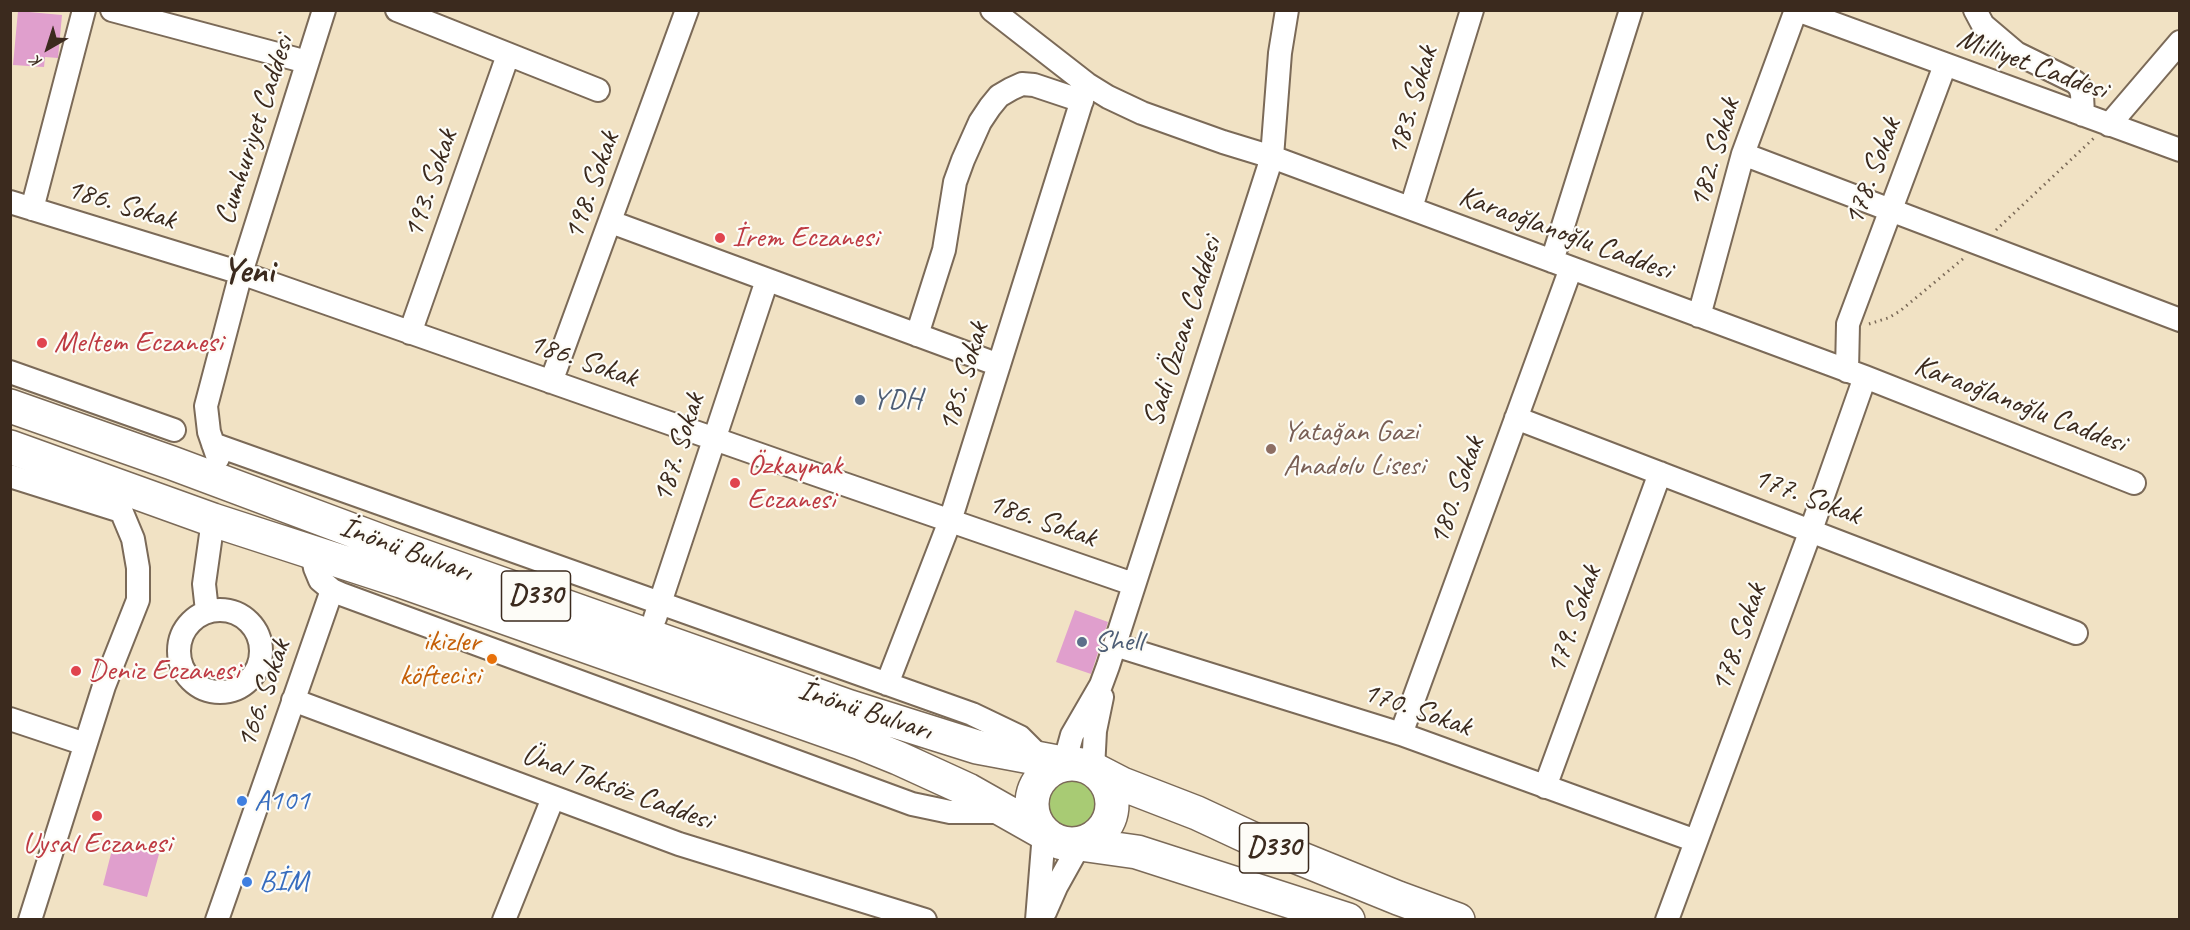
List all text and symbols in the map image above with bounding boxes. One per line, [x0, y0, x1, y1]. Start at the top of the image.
north arrow [18, 18, 78, 78]
street label: Milliyet Caddesi [1952, 21, 2112, 109]
street label: Cumhuriyet Caddesi [207, 31, 303, 229]
street label: 183. Sokak [1379, 42, 1447, 160]
text: K [27, 52, 46, 72]
street label: 182. Sokak [1681, 94, 1749, 212]
street label: 178. Sokak [1836, 113, 1910, 231]
street label: 193. Sokak [396, 125, 466, 243]
street label: 198. Sokak [556, 127, 628, 245]
street label: 186. Sokak [62, 171, 180, 239]
street label: Karaoğlanoğlu Caddesi [1454, 179, 1676, 289]
place label: İrem Eczanesi [732, 220, 878, 256]
marker: İrem Eczanesi [713, 231, 727, 245]
street label: Sadi Özcan Caddesi [1135, 233, 1231, 431]
district label: Yeni [222, 251, 274, 295]
street label: 185. Sokak [930, 318, 998, 436]
place label: Meltem Eczanesi [54, 325, 223, 361]
street label: 186. Sokak [524, 326, 642, 396]
marker: Meltem Eczanesi [35, 336, 49, 350]
street label: Karaoğlanoğlu Caddesi [1909, 348, 2131, 462]
place label: YDH [872, 382, 921, 418]
street label: 187. Sokak [644, 389, 714, 507]
marker: YDH [853, 393, 867, 407]
place label: Yatağan Gazi Anadolu Lisesi [1283, 414, 1425, 484]
street label: 180. Sokak [1421, 432, 1493, 550]
marker: Yatağan Gazi Anadolu Lisesi [1264, 442, 1278, 456]
place label: Özkaynak Eczanesi [747, 448, 842, 518]
street label: 177. Sokak [1748, 460, 1866, 534]
marker: Özkaynak Eczanesi [728, 476, 742, 490]
street label: 186. Sokak [983, 486, 1101, 556]
street label: İnönü Bulvarı [335, 509, 477, 591]
street label: 179. Sokak [1538, 561, 1610, 679]
road number: D330 [502, 571, 570, 621]
street label: 178. Sokak [1703, 579, 1775, 697]
place label: ikizler köftecisi [399, 624, 480, 694]
place label: Shell [1094, 624, 1143, 660]
street label: 166. Sokak [229, 635, 299, 753]
marker: Shell [1075, 635, 1089, 649]
marker: ikizler köftecisi [485, 652, 499, 666]
place label: Deniz Eczanesi [88, 653, 239, 689]
marker: Deniz Eczanesi [69, 664, 83, 678]
street label: İnönü Bulvarı [794, 672, 936, 750]
street label: 170. Sokak [1358, 675, 1476, 745]
street label: Ünal Toksöz Caddesi [517, 737, 717, 839]
place label: A101 [254, 783, 310, 819]
marker: A101 [235, 794, 249, 808]
marker: Uysal Eczanesi [90, 809, 104, 823]
road number: D330 [1240, 823, 1308, 873]
place label: Uysal Eczanesi [23, 826, 171, 862]
place label: BİM [259, 864, 308, 900]
marker: BİM [240, 875, 254, 889]

